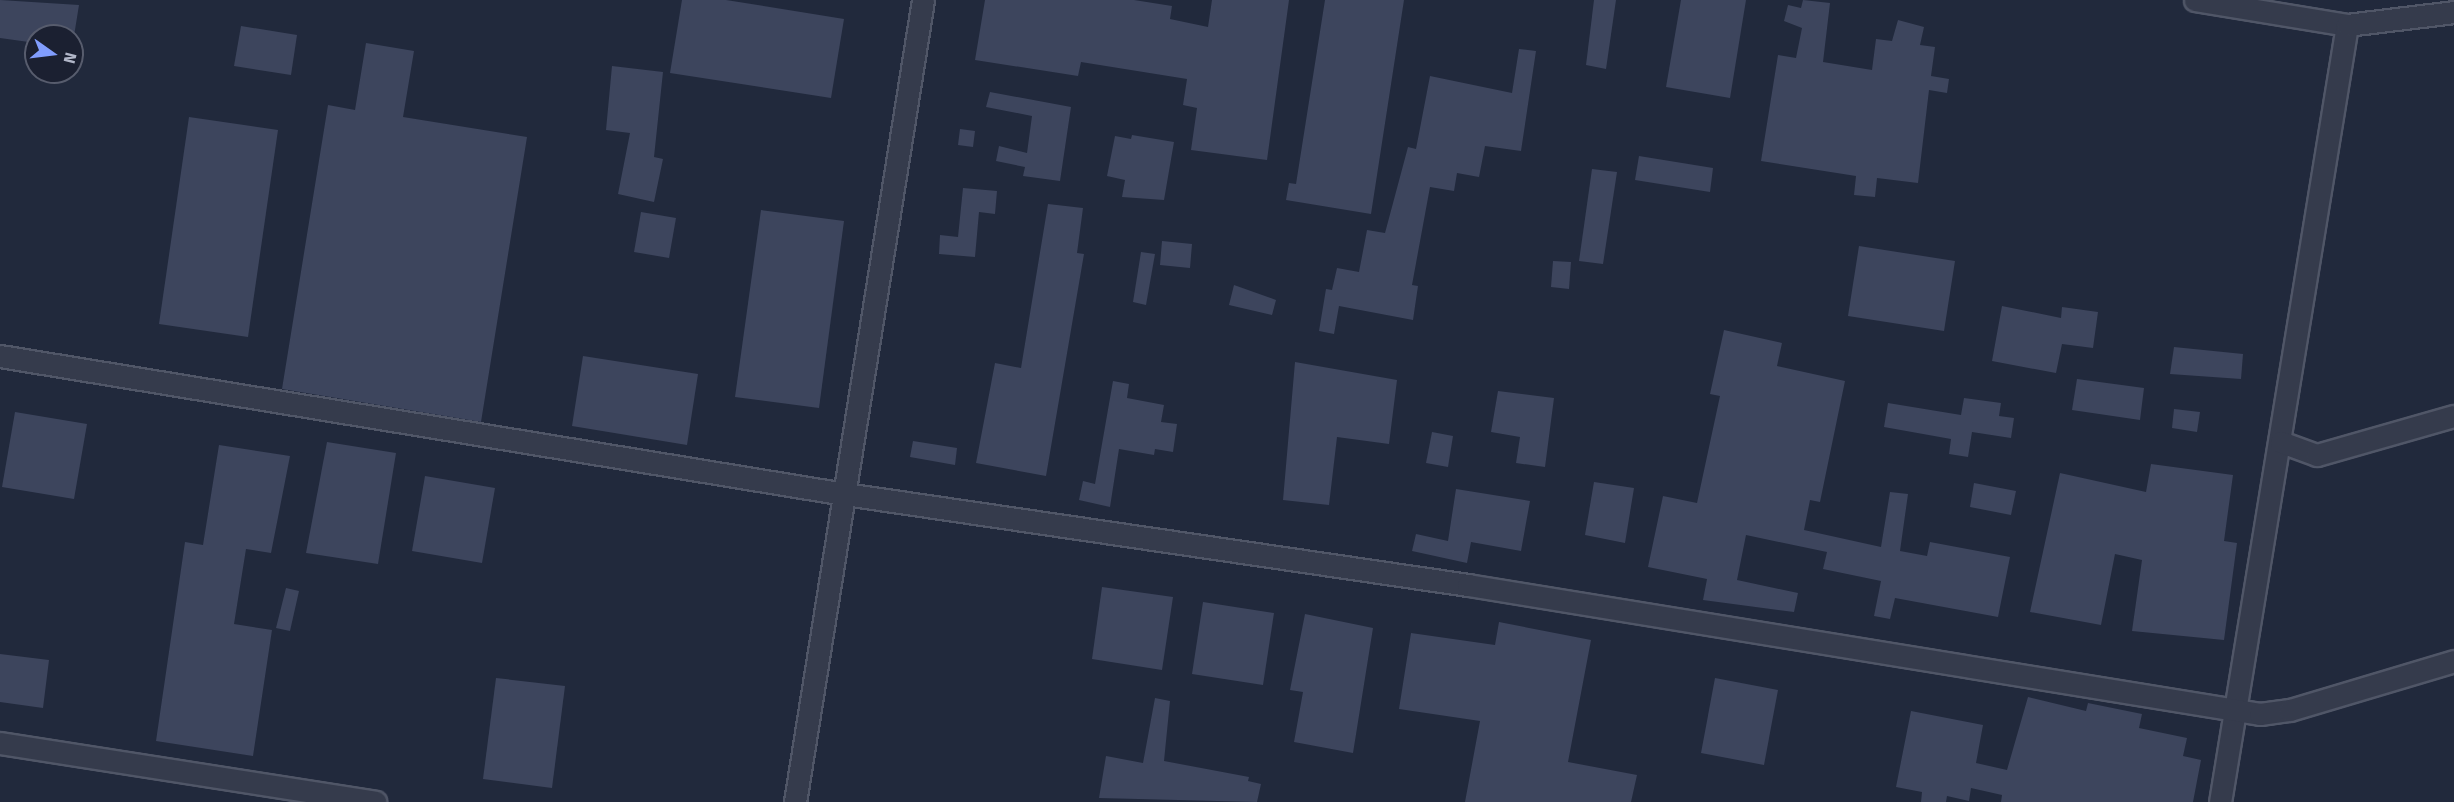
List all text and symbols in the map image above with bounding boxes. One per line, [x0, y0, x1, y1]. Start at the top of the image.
north arrow [24, 24, 84, 84]
text: N [60, 51, 81, 65]

